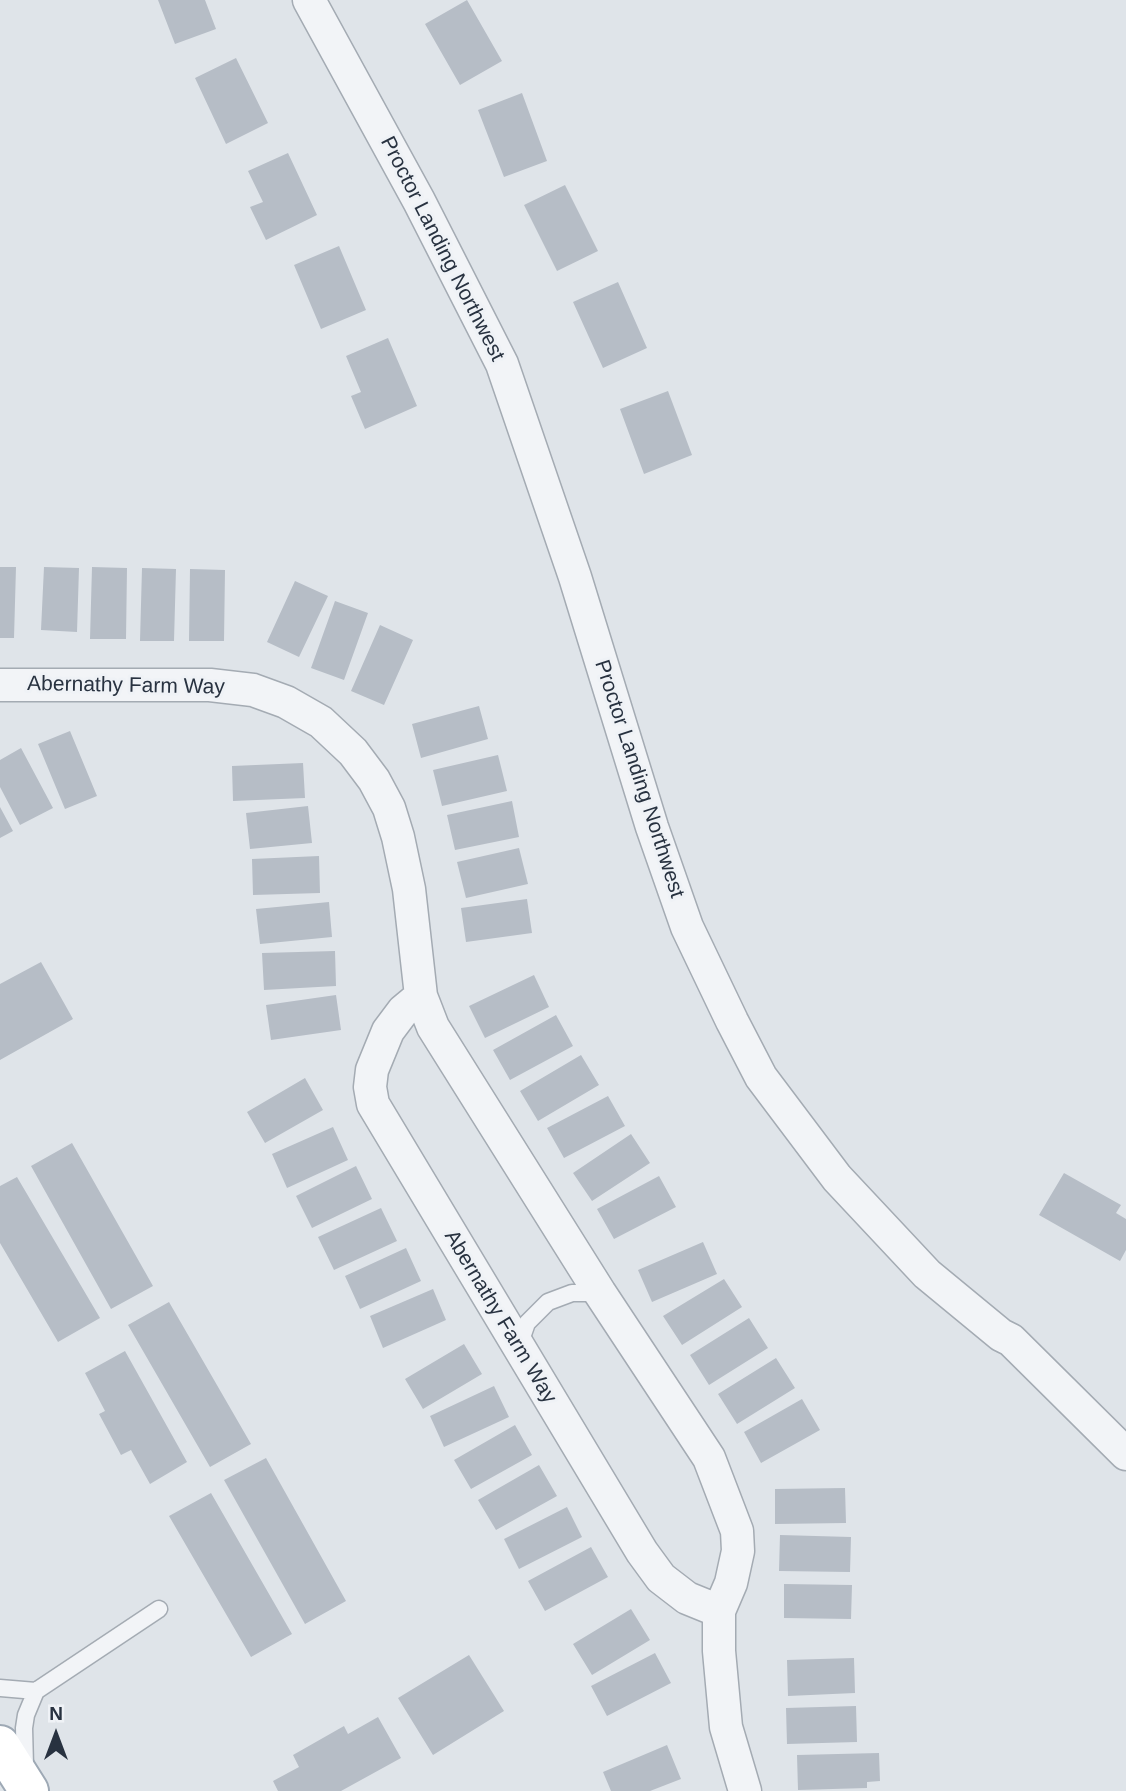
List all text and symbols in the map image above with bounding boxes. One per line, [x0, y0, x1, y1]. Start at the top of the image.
street label: Proctor Landing Northwest [374, 133, 510, 365]
street label: Proctor Landing Northwest [589, 657, 689, 901]
street label: Abernathy Farm Way [27, 672, 225, 700]
street label: Abernathy Farm Way [438, 1226, 562, 1408]
north arrow [21, 1700, 91, 1770]
text: N [49, 1703, 63, 1724]

